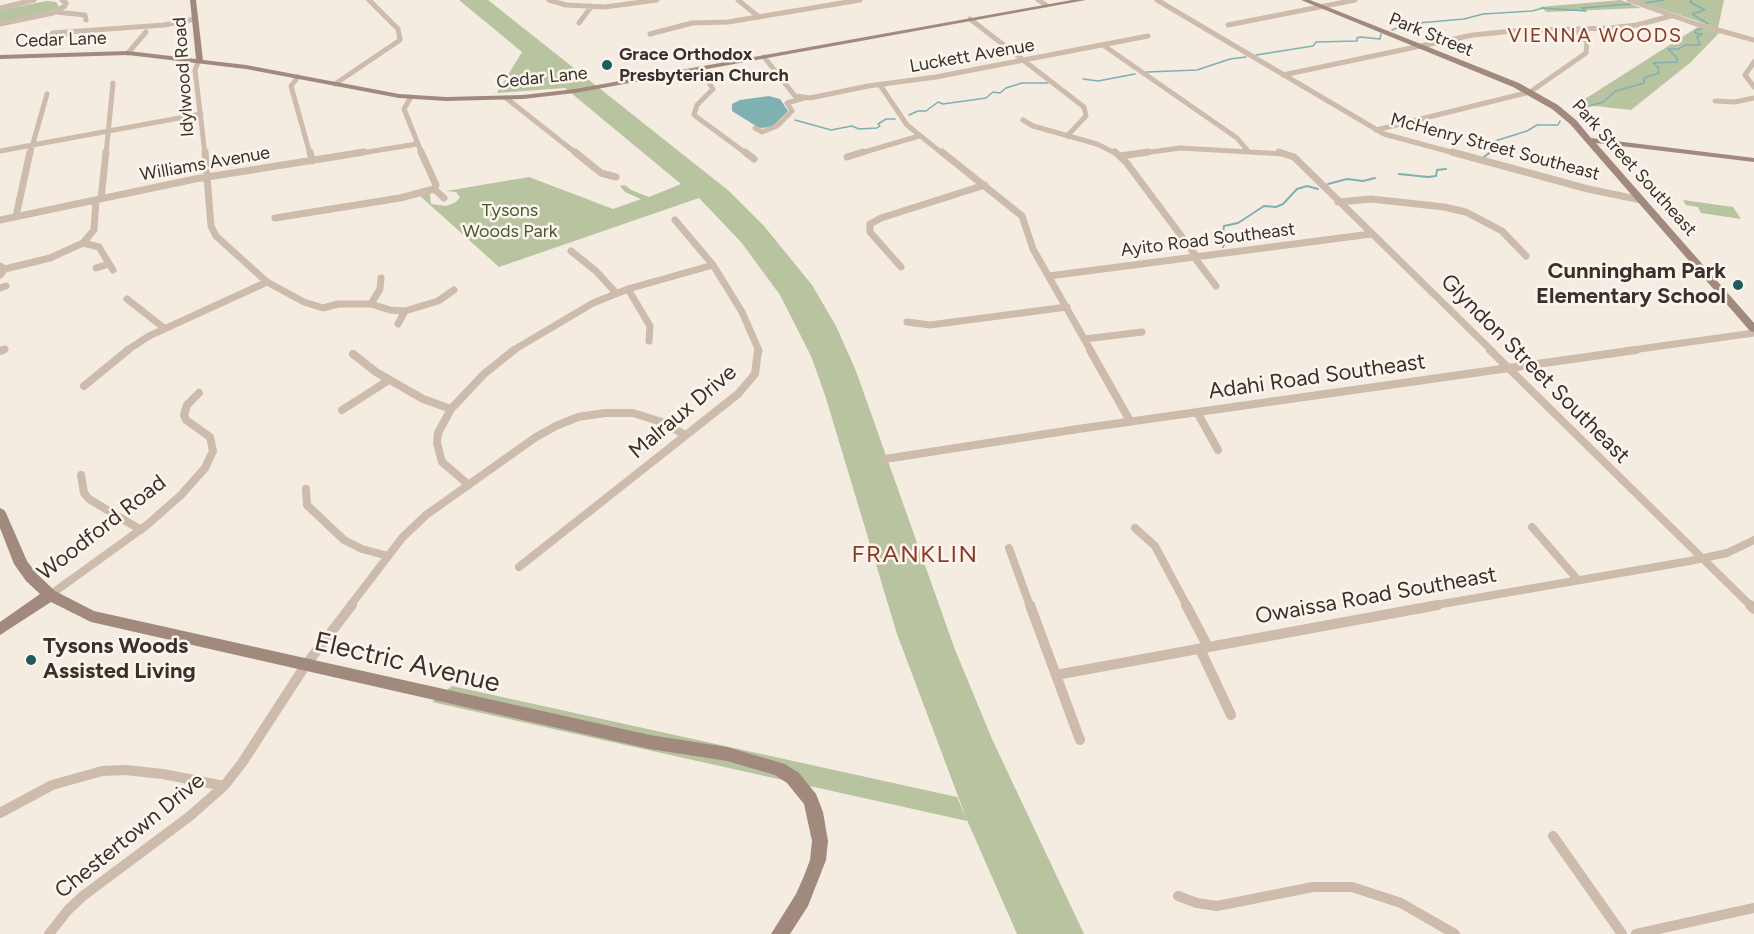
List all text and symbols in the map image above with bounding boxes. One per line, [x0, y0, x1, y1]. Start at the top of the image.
street label: Park Street [1386, 8, 1476, 62]
street label: Idylwood Road [169, 16, 199, 138]
district label: VIENNA WOODS [1508, 24, 1682, 48]
street label: Cedar Lane [15, 28, 107, 52]
street label: Luckett Avenue [908, 34, 1036, 78]
place label: Grace Orthodox Presbyterian Church [619, 44, 789, 86]
marker: Grace Orthodox Presbyterian Church [600, 58, 614, 72]
street label: Cedar Lane [495, 62, 589, 94]
street label: Park Street Southeast [1567, 95, 1701, 241]
street label: McHenry Street Southeast [1388, 109, 1602, 185]
street label: Williams Avenue [138, 142, 272, 186]
park label: Tysons Woods Park [462, 200, 558, 242]
street label: Ayito Road Southeast [1119, 219, 1297, 261]
place label: Cunningham Park Elementary School [1536, 259, 1726, 310]
street label: Glyndon Street Southeast [1435, 269, 1635, 469]
marker: Cunningham Park Elementary School [1731, 278, 1745, 292]
street label: Adahi Road Southeast [1207, 349, 1427, 405]
street label: Malraux Drive [624, 359, 742, 465]
street label: Woodford Road [32, 470, 172, 586]
district label: FRANKLIN [851, 541, 979, 569]
street label: Owaissa Road Southeast [1253, 562, 1499, 630]
street label: Electric Avenue [311, 626, 503, 700]
place label: Tysons Woods Assisted Living [43, 634, 196, 686]
marker: Tysons Woods Assisted Living [24, 653, 38, 667]
street label: Chestertown Drive [50, 768, 210, 904]

